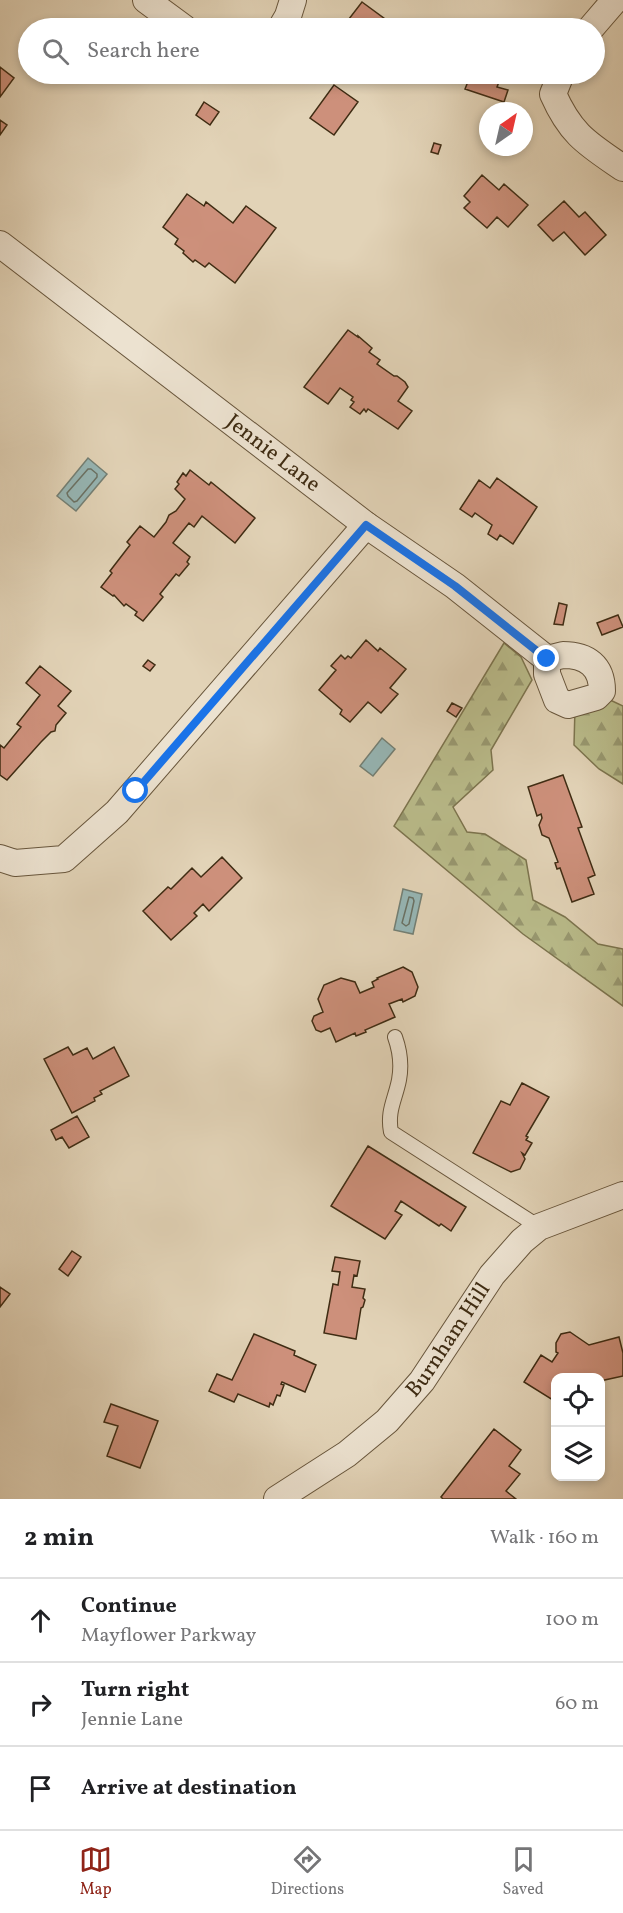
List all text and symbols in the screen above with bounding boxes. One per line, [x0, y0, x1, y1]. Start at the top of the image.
search box [18, 18, 605, 84]
icon: search [39, 35, 72, 68]
text: Search here [87, 36, 200, 67]
north arrow [479, 102, 533, 156]
street label: Jennie Lane [219, 407, 327, 500]
route end [533, 645, 559, 671]
route start [122, 777, 148, 803]
street label: Burnham Hill [399, 1276, 498, 1404]
map controls [551, 1373, 605, 1481]
button: locate [551, 1373, 605, 1427]
button: layers [551, 1427, 605, 1481]
text: 2 min [24, 1520, 94, 1556]
text: Walk · 160 m [490, 1524, 599, 1552]
text: Continue [81, 1591, 177, 1622]
icon: ahead [24, 1604, 57, 1637]
text: 100 m [545, 1606, 599, 1634]
text: Mayflower Parkway [81, 1622, 256, 1650]
text: Turn right [81, 1675, 189, 1706]
icon: right [24, 1688, 57, 1721]
text: 60 m [555, 1690, 599, 1718]
text: Jennie Lane [81, 1706, 183, 1734]
icon: arrive [24, 1772, 57, 1805]
text: Arrive at destination [81, 1773, 297, 1804]
tab: Map [79, 1843, 112, 1901]
tab: Directions [271, 1843, 344, 1901]
tab: Saved [503, 1843, 544, 1901]

